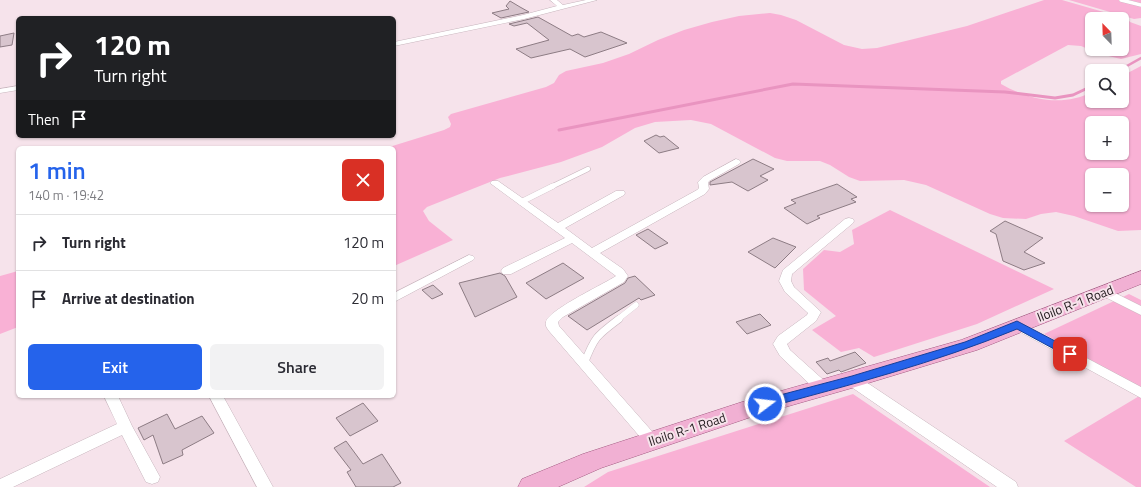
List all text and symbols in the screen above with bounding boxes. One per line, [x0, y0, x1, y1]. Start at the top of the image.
north arrow [1085, 12, 1129, 56]
map controls [1085, 12, 1129, 212]
text: 120 m [94, 23, 171, 66]
icon: right [28, 32, 80, 84]
text: Turn right [94, 62, 167, 89]
button: search [1085, 64, 1129, 108]
text: Then [28, 108, 60, 131]
icon: arrive [68, 108, 90, 130]
button: + [1085, 116, 1129, 160]
text: 1 min [28, 152, 86, 188]
button: close [342, 159, 384, 201]
button: − [1085, 168, 1129, 212]
text: 140 m · 19:42 [28, 185, 104, 205]
text: Turn right [62, 231, 126, 254]
text: 120 m [343, 231, 384, 254]
icon: right [28, 232, 50, 254]
street label: Iloilo R-1 Road [1034, 279, 1116, 327]
text: Arrive at destination [62, 287, 195, 310]
text: 20 m [351, 287, 384, 310]
icon: arrive [28, 288, 50, 310]
pin [1053, 337, 1087, 371]
icon: arrive [1059, 343, 1081, 365]
button: Exit [28, 344, 202, 390]
button: Share [210, 344, 384, 390]
position arrow [744, 383, 786, 425]
street label: Iloilo R-1 Road [646, 407, 728, 451]

